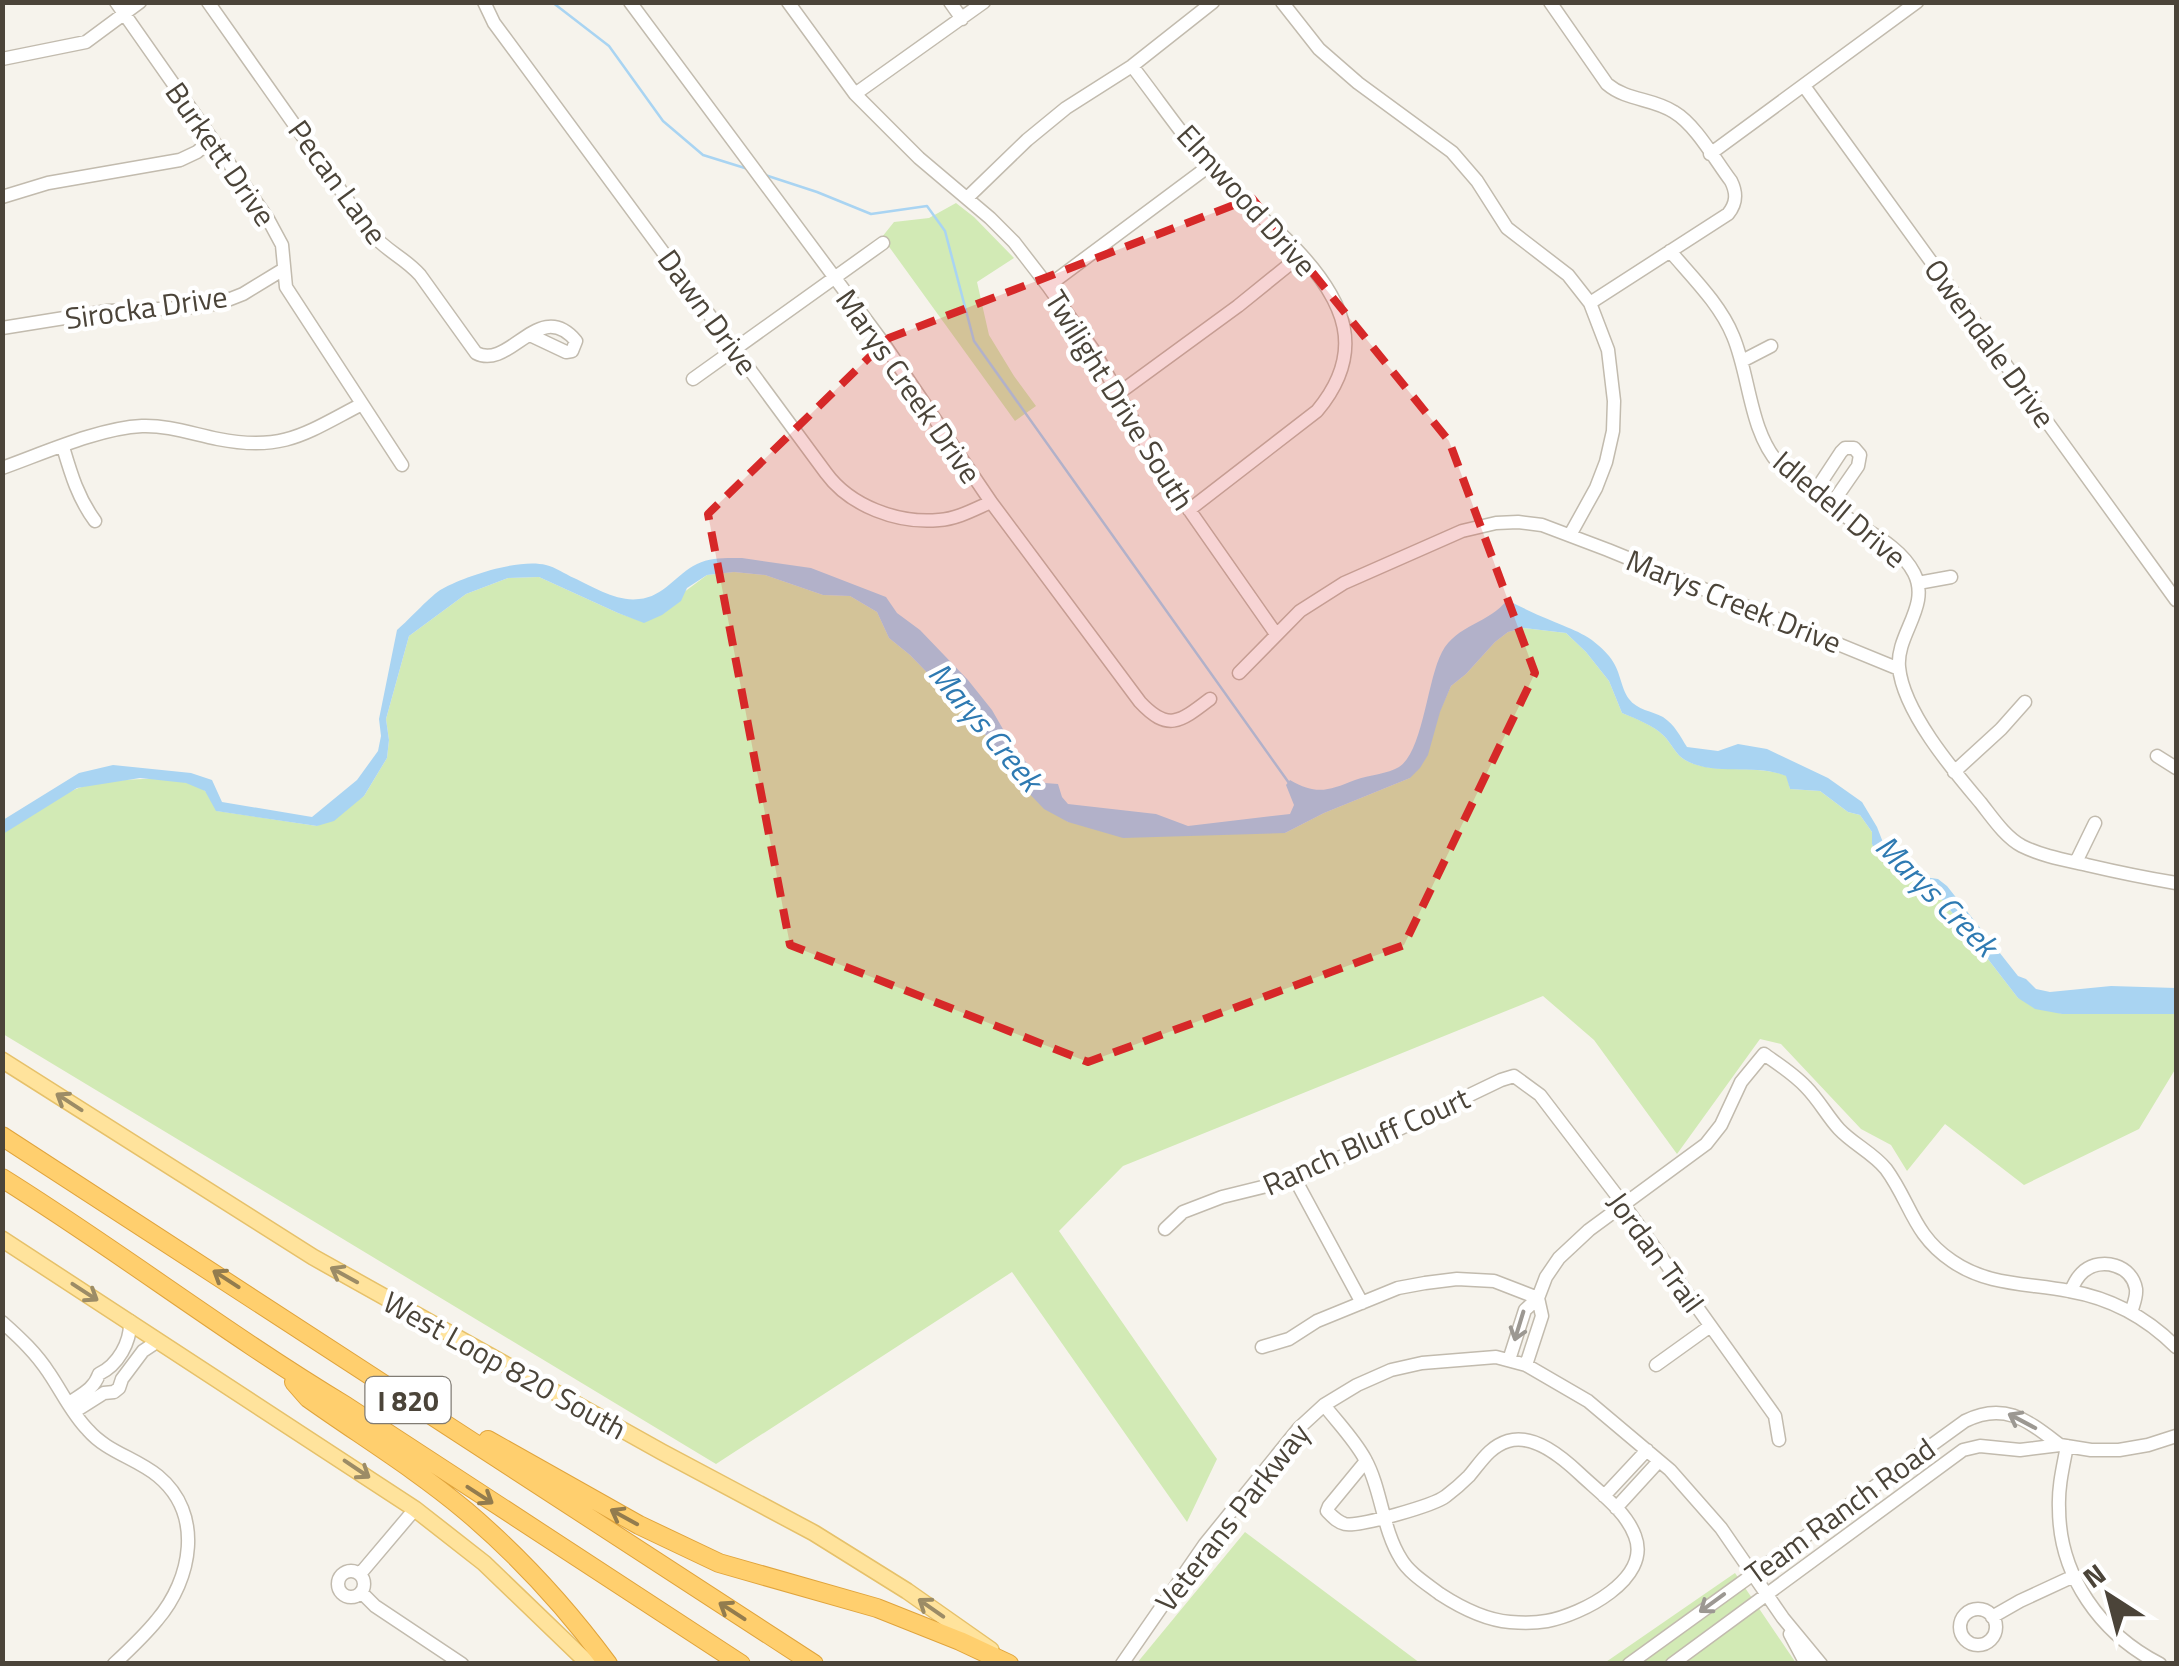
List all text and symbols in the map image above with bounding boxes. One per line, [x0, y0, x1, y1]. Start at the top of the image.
street label: Burkett Drive [154, 72, 288, 236]
street label: Pecan Lane [277, 110, 399, 254]
street label: Elmwood Drive [1166, 114, 1328, 286]
street label: Dawn Drive [647, 240, 769, 384]
street label: Owendale Drive [1913, 249, 2067, 437]
street label: Sirocka Drive [62, 273, 230, 341]
street label: Marys Creek Drive [825, 279, 993, 493]
street label: Twilight Drive South [1034, 281, 1206, 519]
street label: Idledell Drive [1763, 439, 1917, 579]
street label: Marys Creek Drive [1619, 537, 1849, 665]
water label: Marys Creek [918, 651, 1057, 804]
water label: Marys Creek [1865, 823, 2012, 970]
street label: Ranch Bluff Court [1255, 1075, 1477, 1207]
one-way arrow [56, 1091, 84, 1112]
street label: Jordan Trail [1596, 1182, 1716, 1322]
one-way arrow [330, 1264, 360, 1284]
one-way arrow [213, 1269, 241, 1290]
street label: West Loop 820 South [375, 1279, 635, 1451]
one-way arrow [70, 1282, 98, 1302]
one-way arrow [1509, 1310, 1527, 1342]
road number: I 820 [366, 1377, 450, 1423]
one-way arrow [2008, 1411, 2038, 1430]
street label: Veterans Parkway [1143, 1413, 1321, 1621]
street label: Team Ranch Road [1735, 1426, 1945, 1596]
one-way arrow [342, 1459, 370, 1480]
one-way arrow [465, 1484, 494, 1505]
one-way arrow [611, 1507, 639, 1527]
north arrow [2059, 1546, 2159, 1646]
text: N [2074, 1552, 2114, 1598]
one-way arrow [1699, 1592, 1726, 1613]
one-way arrow [918, 1598, 946, 1619]
one-way arrow [719, 1600, 747, 1621]

